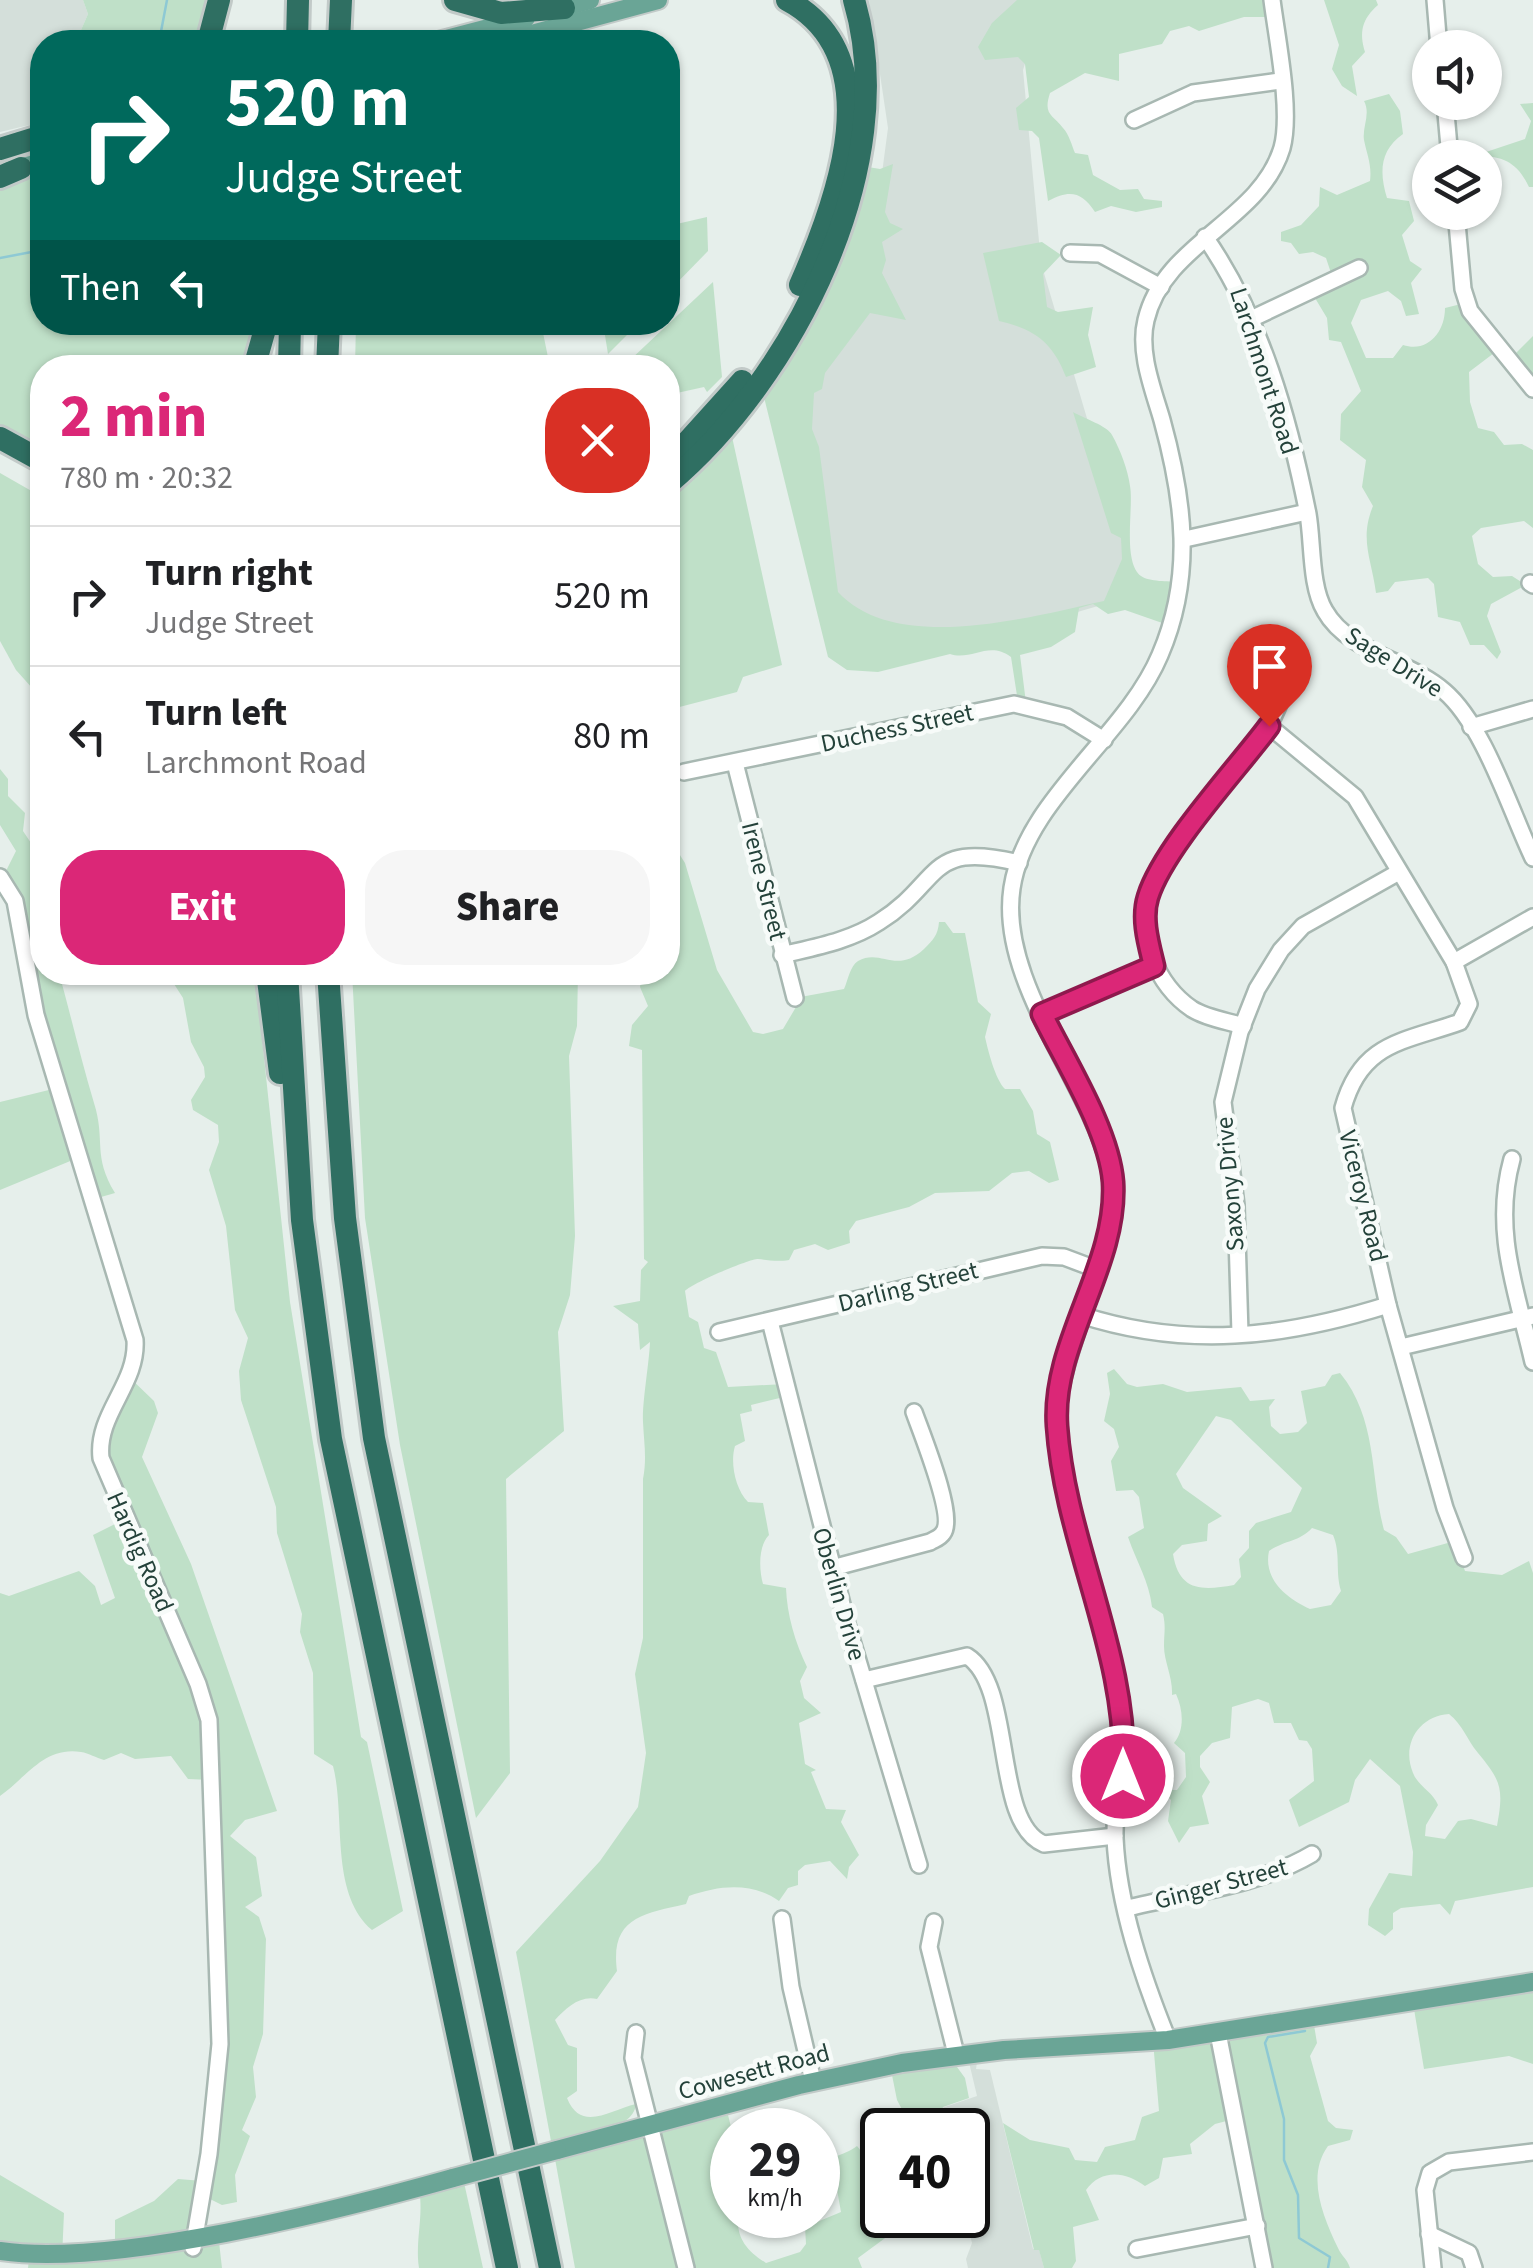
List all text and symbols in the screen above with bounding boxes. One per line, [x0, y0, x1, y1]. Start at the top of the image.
map controls [1412, 30, 1502, 230]
button: sound [1412, 30, 1502, 120]
text: 520 m [225, 53, 410, 153]
icon: right [60, 70, 190, 200]
button: layers [1412, 140, 1502, 230]
text: Judge Street [225, 146, 462, 210]
icon: left [161, 260, 216, 315]
text: Then [60, 261, 141, 315]
street label: Larchmont Road [1220, 283, 1308, 459]
text: 2 min [60, 375, 207, 460]
button: close [545, 388, 650, 493]
text: 780 m · 20:32 [60, 455, 233, 501]
text: Turn right [145, 546, 313, 600]
icon: right [60, 569, 115, 624]
text: 520 m [554, 569, 650, 623]
text: Judge Street [145, 600, 314, 646]
street label: Sage Drive [1338, 618, 1450, 706]
pin [1227, 624, 1312, 727]
icon: arrive [1242, 639, 1297, 694]
text: Turn left [145, 686, 287, 740]
street label: Duchess Street [817, 694, 977, 762]
icon: left [60, 709, 115, 764]
text: 80 m [573, 709, 650, 763]
text: Larchmont Road [145, 740, 367, 786]
street label: Irene Street [732, 818, 796, 945]
button: Exit [60, 850, 345, 965]
button: Share [365, 850, 650, 965]
street label: Saxony Drive [1206, 1115, 1254, 1253]
street label: Viceroy Road [1329, 1126, 1397, 1266]
street label: Darling Street [834, 1252, 982, 1322]
street label: Hardig Road [97, 1486, 183, 1618]
street label: Oberlin Drive [803, 1523, 875, 1665]
position arrow [1071, 1724, 1175, 1828]
street label: Ginger Street [1151, 1849, 1292, 1919]
street label: Cowesett Road [674, 2034, 834, 2110]
speed limit sign: 40 [860, 2108, 990, 2238]
text: 29 [749, 2125, 801, 2196]
text: km/h [747, 2180, 803, 2216]

